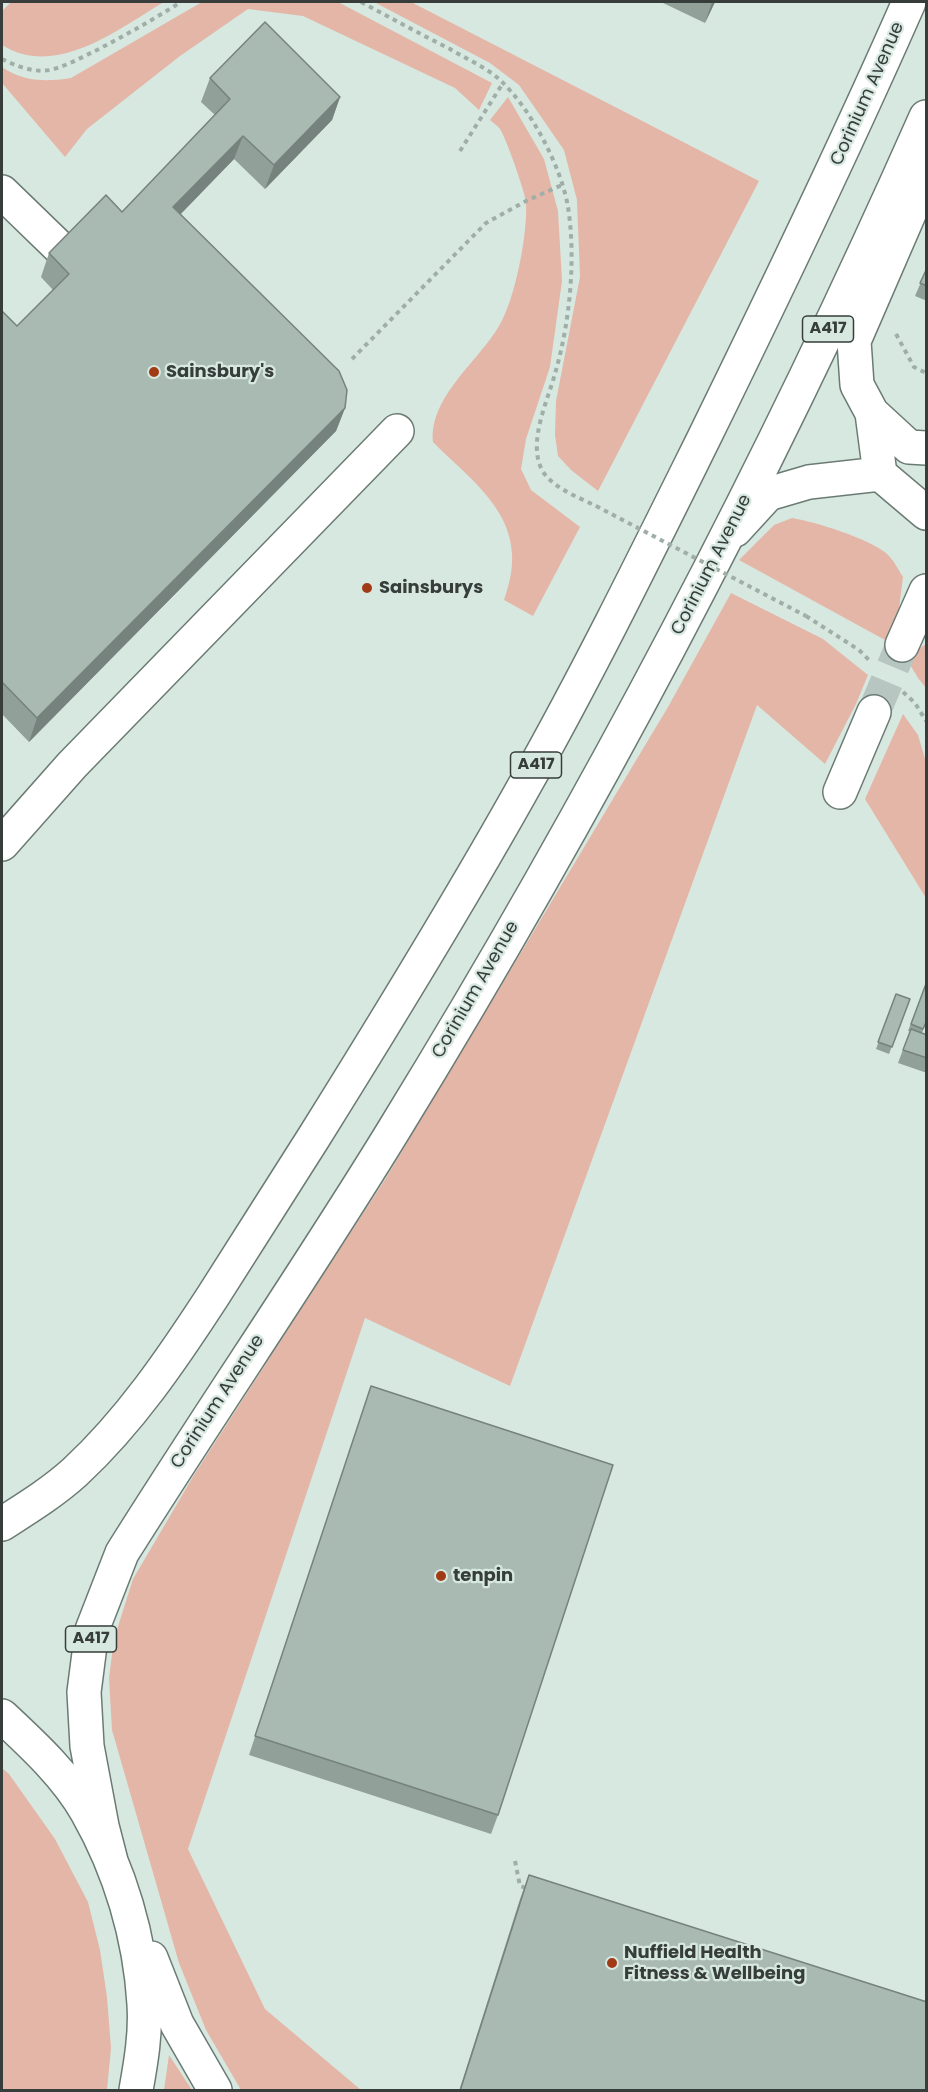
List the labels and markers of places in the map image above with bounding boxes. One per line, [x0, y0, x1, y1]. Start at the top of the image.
place label: Sainsbury's [166, 361, 274, 383]
marker: Sainsbury's [147, 365, 161, 379]
place label: Sainsburys [379, 577, 483, 599]
marker: Sainsburys [360, 581, 374, 595]
place label: tenpin [453, 1565, 513, 1587]
marker: tenpin [434, 1569, 448, 1583]
place label: Nuffield Health Fitness & Wellbeing [624, 1942, 805, 1984]
marker: Nuffield Health Fitness & Wellbeing [605, 1956, 619, 1970]

